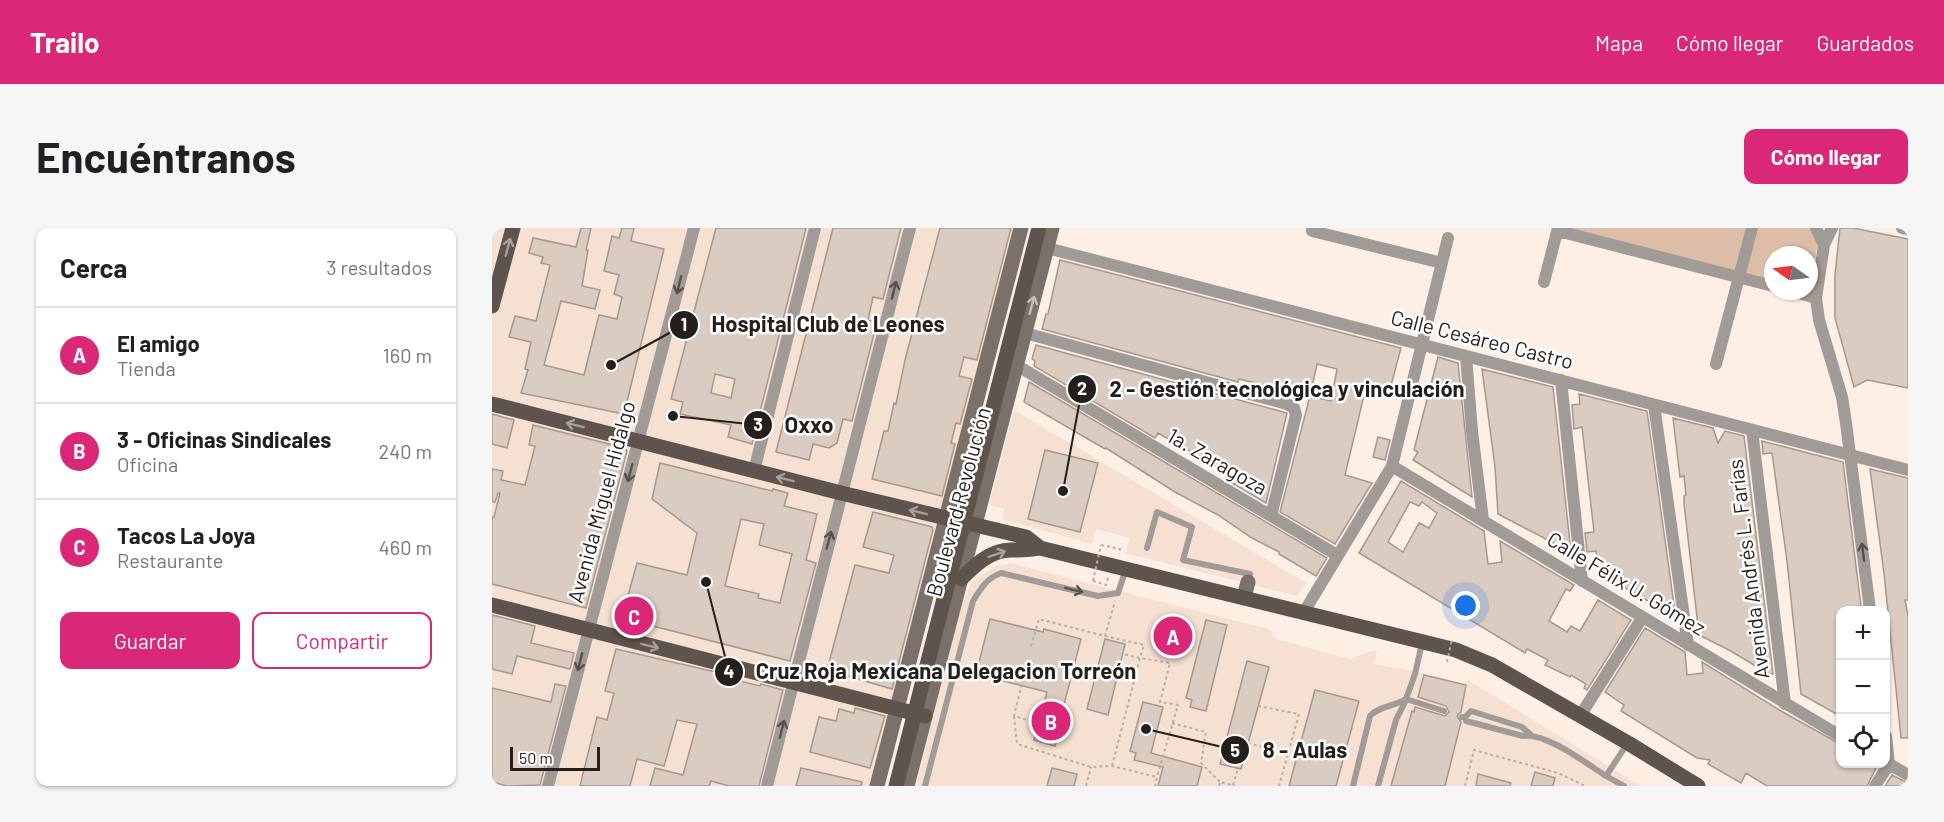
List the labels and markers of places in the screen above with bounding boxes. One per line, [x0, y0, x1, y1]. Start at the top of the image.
callout: Hospital Club de Leones [669, 305, 956, 345]
callout: 2 - Gestión tecnológica y vinculación [1067, 369, 1476, 409]
callout: Oxxo [743, 405, 846, 445]
pin: C [614, 594, 654, 638]
pin: A [1154, 614, 1192, 658]
callout: Cruz Roja Mexicana Delegacion Torreón [714, 652, 1148, 692]
pin: B [1032, 698, 1070, 744]
callout: 8 - Aulas [1220, 730, 1359, 770]

